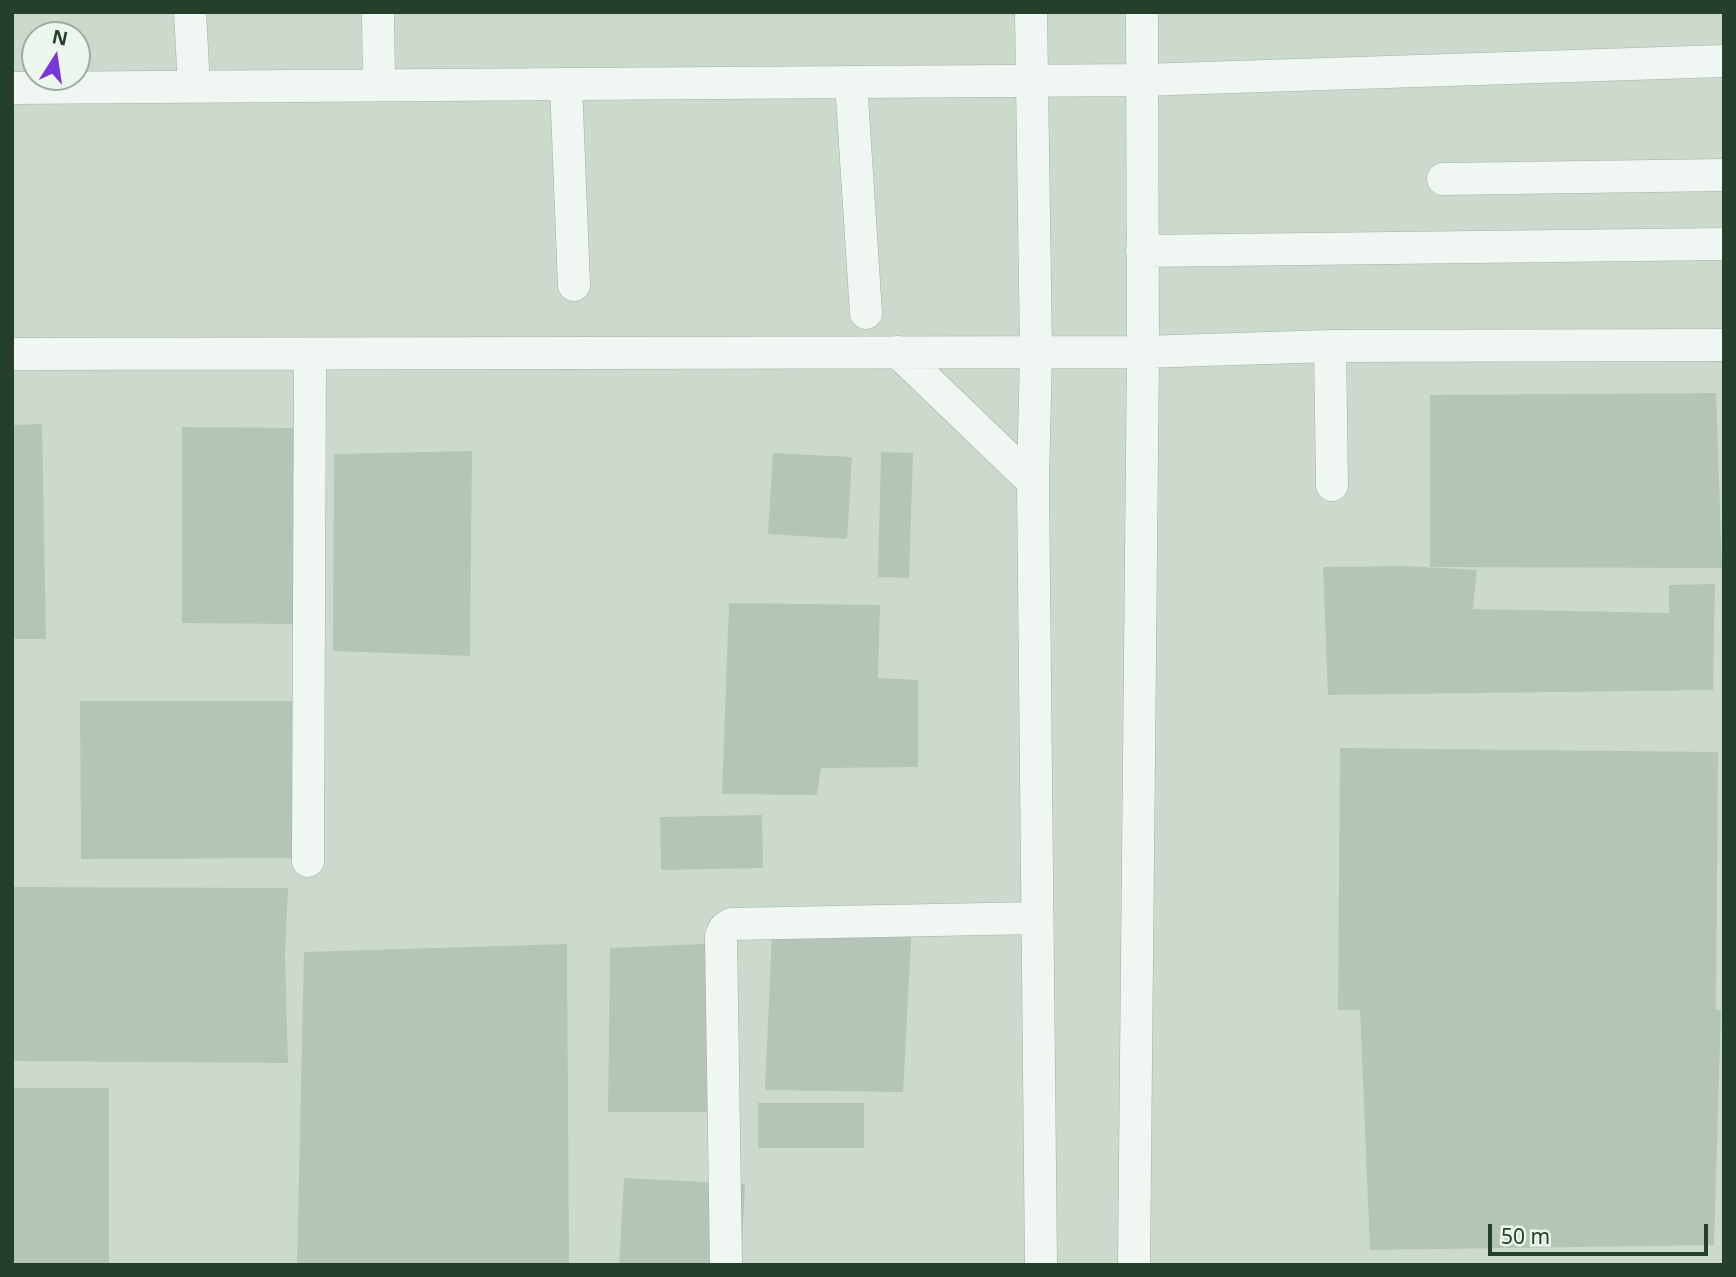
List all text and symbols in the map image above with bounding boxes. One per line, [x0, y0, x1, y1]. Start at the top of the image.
north arrow [21, 21, 91, 91]
text: N [50, 23, 70, 52]
scale bar [1491, 1210, 1712, 1254]
text: 50 m [1501, 1222, 1550, 1250]

